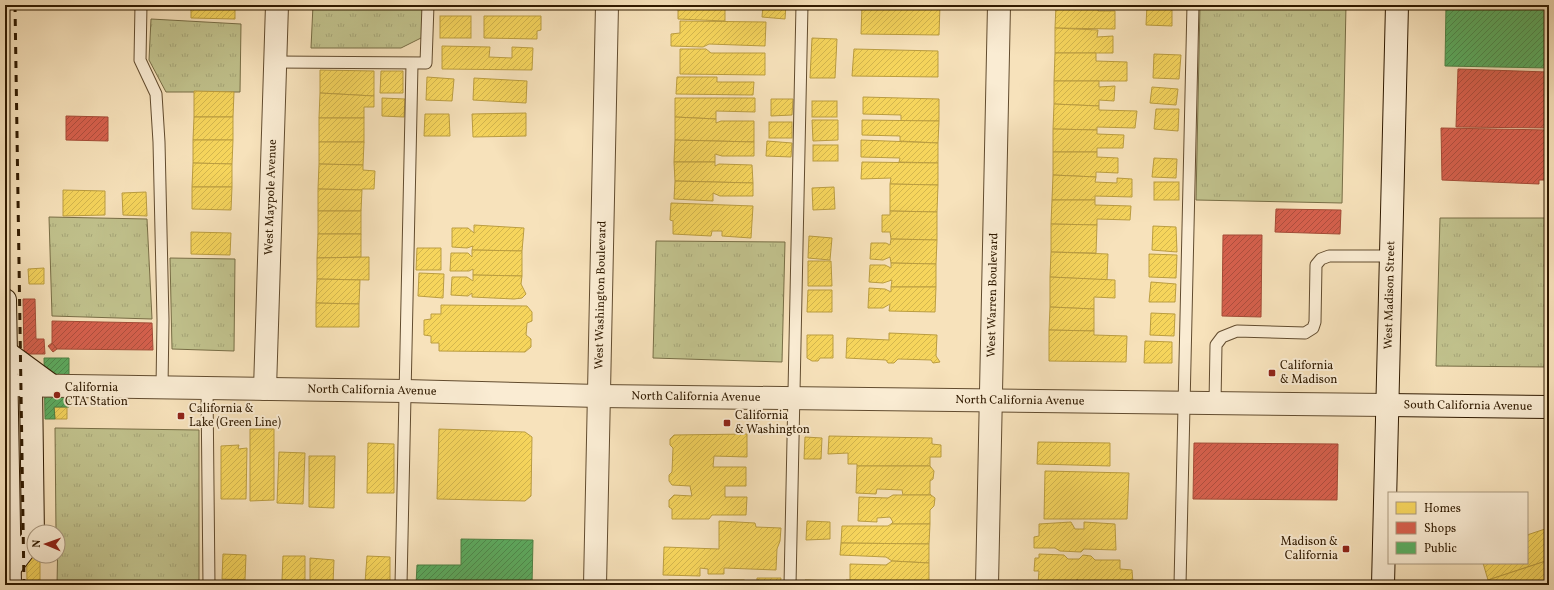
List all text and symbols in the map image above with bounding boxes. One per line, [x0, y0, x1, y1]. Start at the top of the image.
street label: West Maypole Avenue [261, 139, 281, 255]
street label: West Washington Boulevard [591, 220, 611, 370]
street label: West Warren Boulevard [984, 232, 1002, 358]
street label: West Madison Street [1381, 241, 1399, 350]
place label: California & Madison [1280, 358, 1338, 388]
marker: California & Madison [1267, 368, 1277, 378]
place label: California CTA Station [65, 380, 128, 410]
street label: North California Avenue [307, 382, 437, 400]
street label: North California Avenue [631, 388, 761, 406]
marker: California CTA Station [52, 390, 62, 400]
street label: North California Avenue [955, 392, 1085, 410]
street label: South California Avenue [1404, 397, 1533, 415]
place label: California & Lake (Green Line) [189, 401, 282, 431]
place label: California & Washington [735, 408, 810, 438]
marker: California & Lake (Green Line) [176, 411, 186, 421]
marker: California & Washington [722, 418, 732, 428]
legend [1388, 492, 1528, 564]
text: Homes [1424, 501, 1461, 517]
text: Shops [1424, 521, 1456, 537]
north arrow [26, 524, 66, 564]
place label: Madison & California [1280, 534, 1338, 564]
text: N [30, 539, 45, 548]
text: Public [1424, 541, 1457, 557]
marker: Madison & California [1341, 544, 1351, 554]

